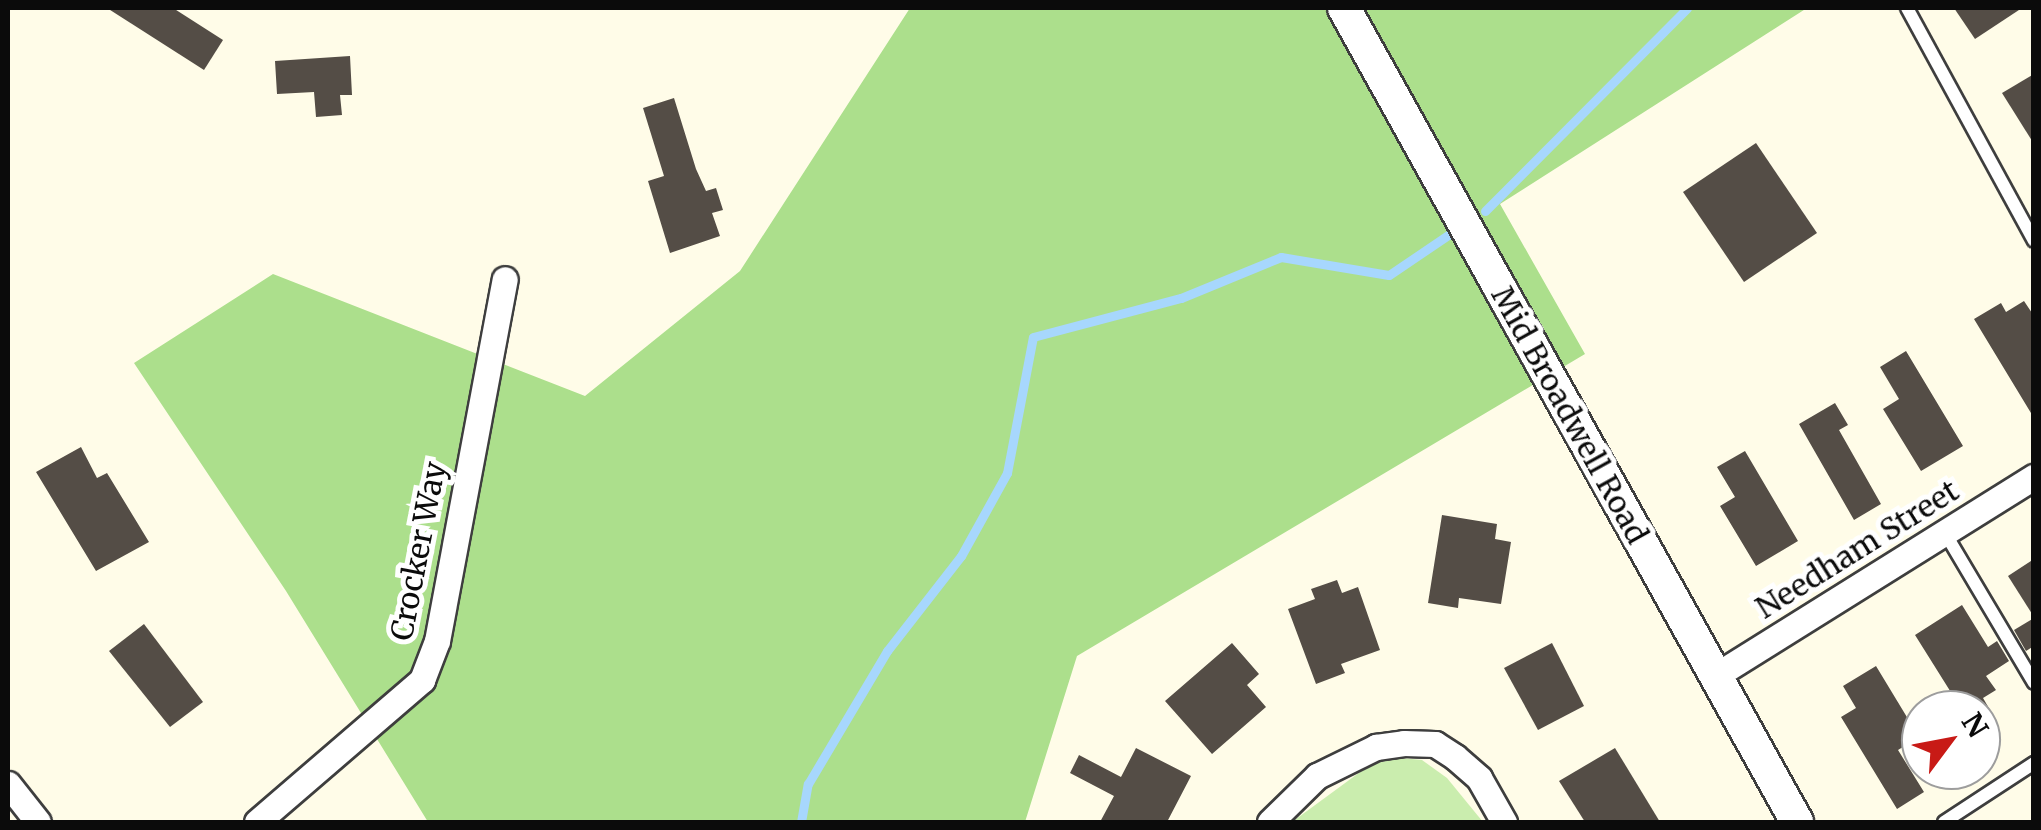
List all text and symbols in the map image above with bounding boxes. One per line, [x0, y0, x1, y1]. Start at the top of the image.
street label: Mid Broadwell Road [1484, 280, 1656, 550]
street label: Crocker Way [383, 459, 453, 643]
street label: Needham Street [1749, 472, 1965, 626]
north arrow [1901, 690, 2001, 790]
text: N [1954, 706, 1996, 744]

